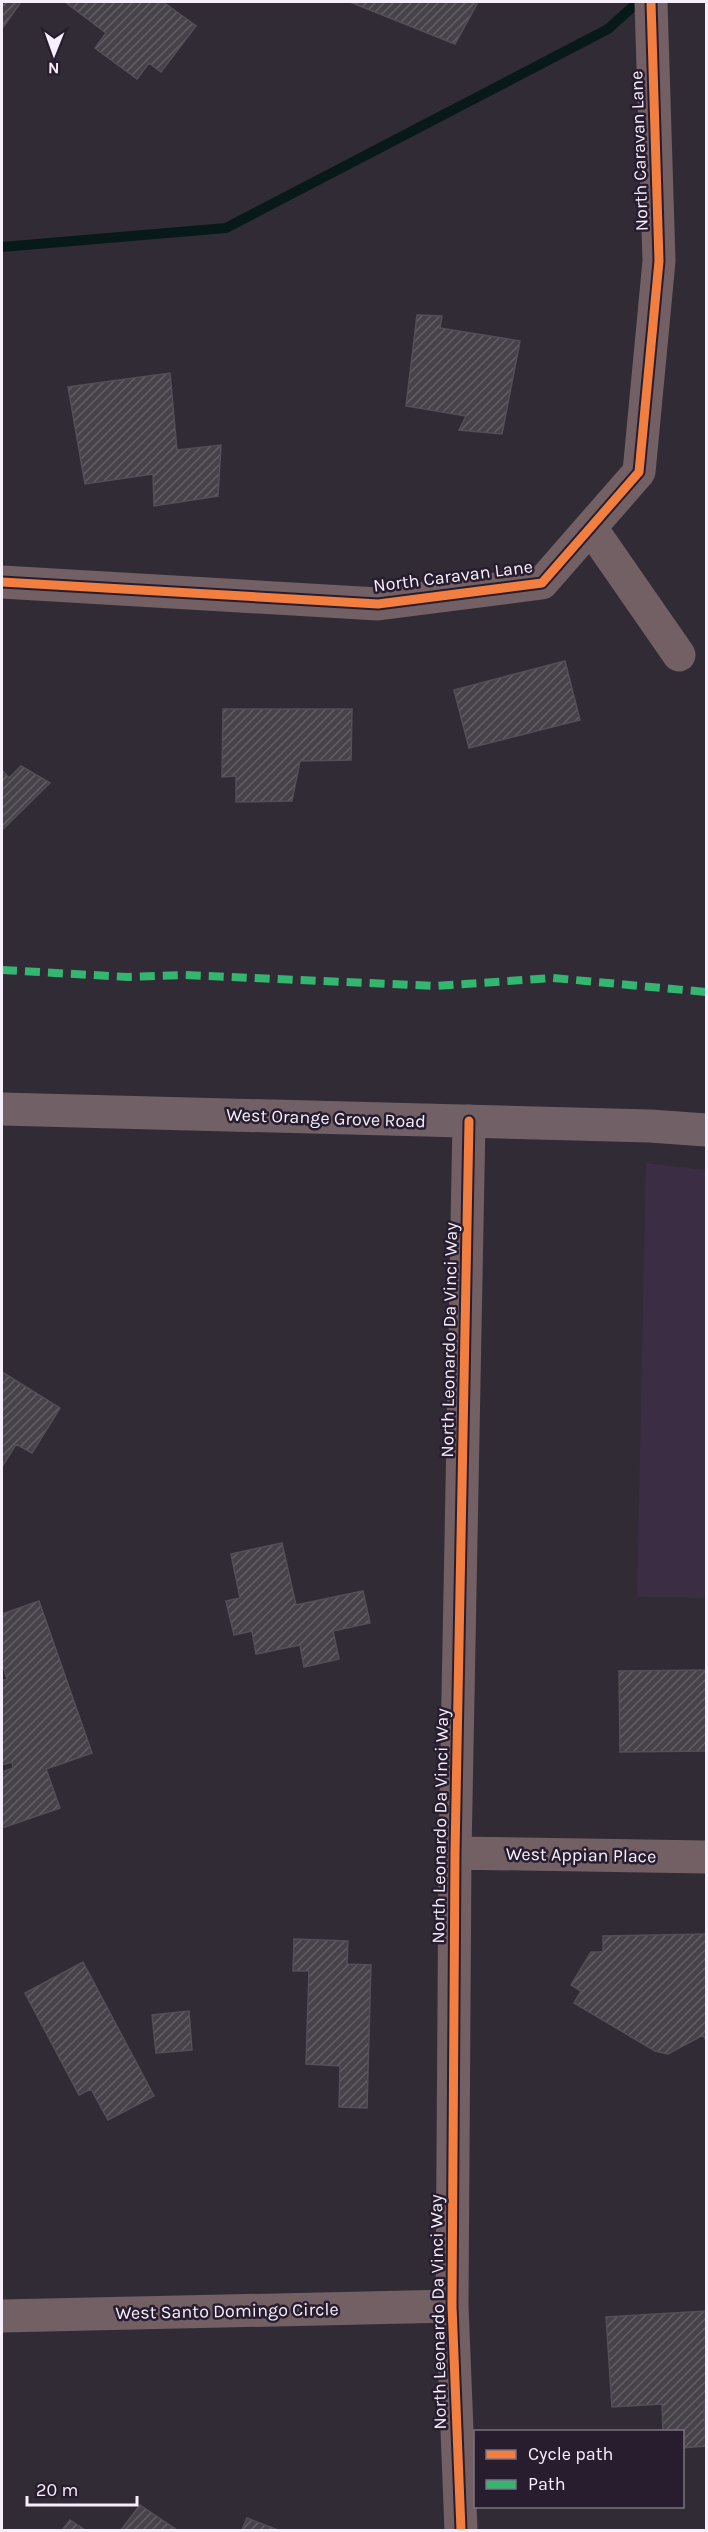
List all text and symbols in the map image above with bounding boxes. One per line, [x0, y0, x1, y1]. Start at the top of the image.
north arrow [24, 24, 84, 84]
text: N [48, 59, 60, 78]
street label: North Caravan Lane [625, 70, 653, 232]
street label: North Caravan Lane [372, 555, 534, 597]
street label: West Orange Grove Road [226, 1104, 426, 1132]
street label: North Leonardo Da Vinci Way [436, 1222, 462, 1458]
street label: North Leonardo Da Vinci Way [427, 1708, 453, 1944]
street label: West Appian Place [506, 1843, 656, 1867]
street label: North Leonardo Da Vinci Way [425, 2194, 451, 2430]
street label: West Santo Domingo Circle [115, 2298, 339, 2324]
legend [474, 2430, 684, 2508]
text: Cycle path [528, 2443, 613, 2465]
scale bar [27, 2469, 136, 2507]
text: Path [528, 2473, 566, 2495]
text: 20 m [36, 2479, 78, 2501]

